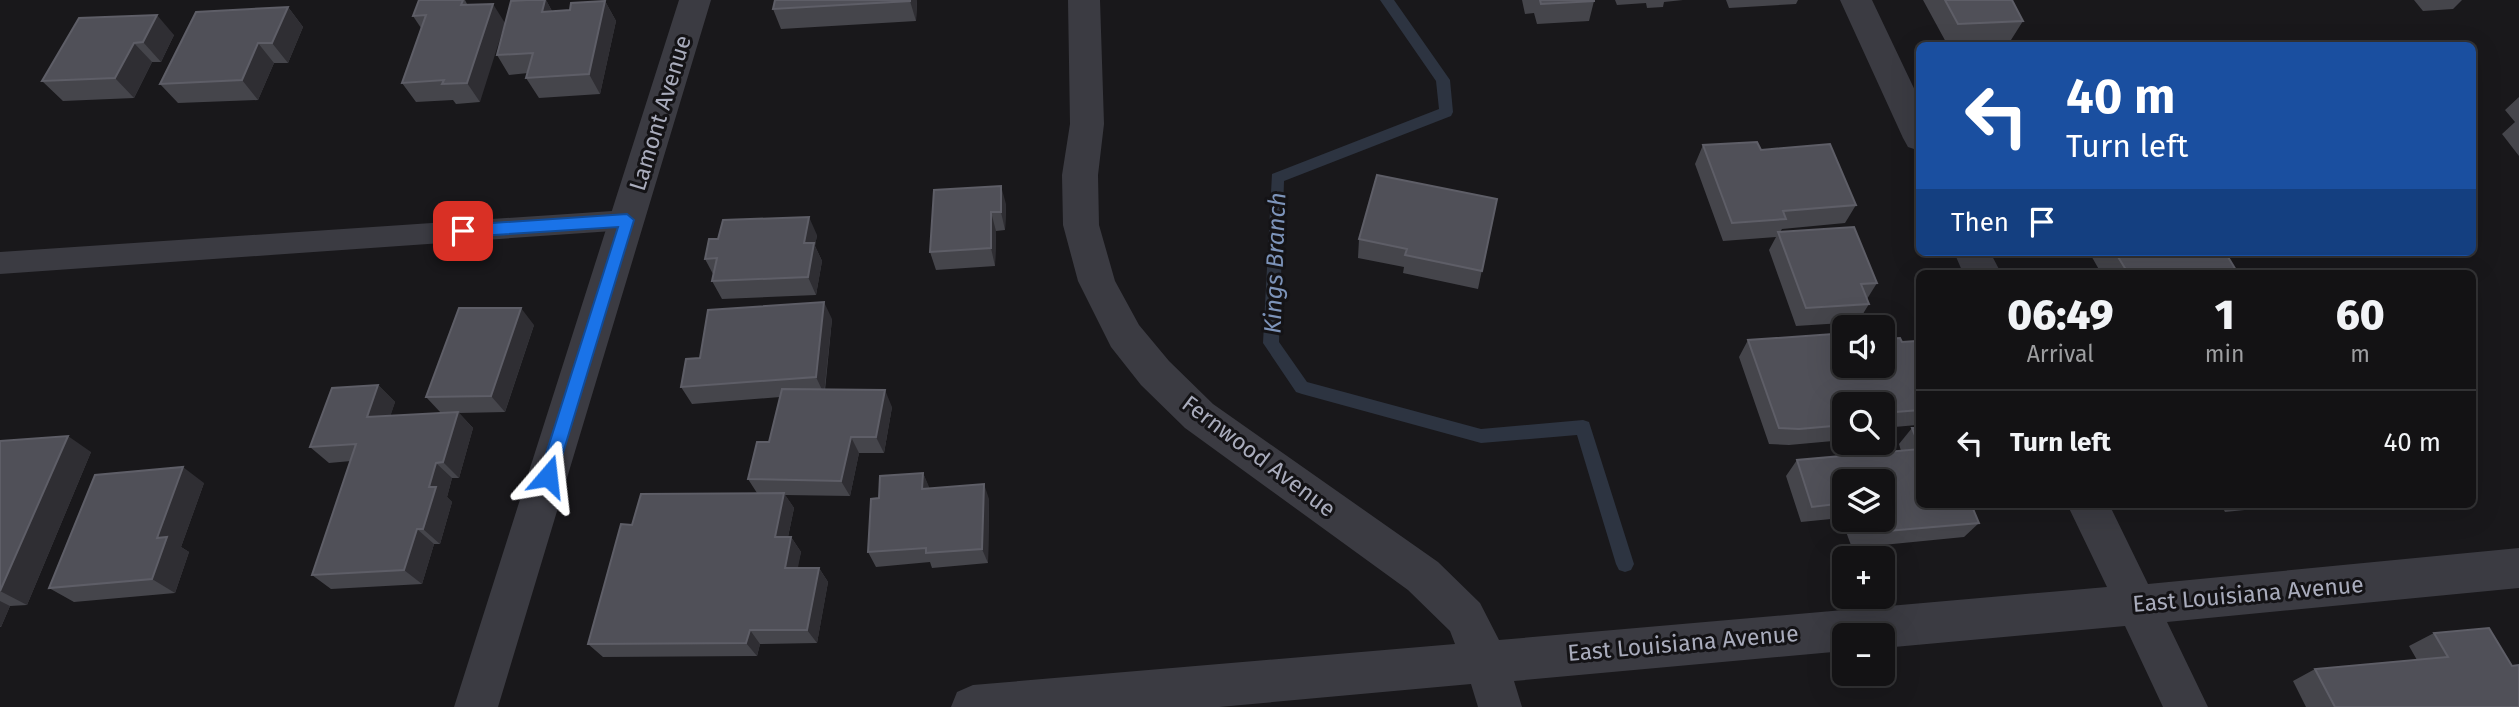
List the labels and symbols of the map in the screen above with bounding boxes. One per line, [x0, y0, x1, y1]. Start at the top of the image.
street label: Lamont Avenue [623, 32, 697, 194]
water label: Kings Branch [1259, 192, 1291, 334]
pin [433, 201, 493, 261]
street label: Fernwood Avenue [1177, 389, 1341, 523]
position arrow [511, 439, 585, 513]
street label: East Louisiana Avenue [2131, 570, 2365, 618]
street label: East Louisiana Avenue [1566, 619, 1800, 667]

